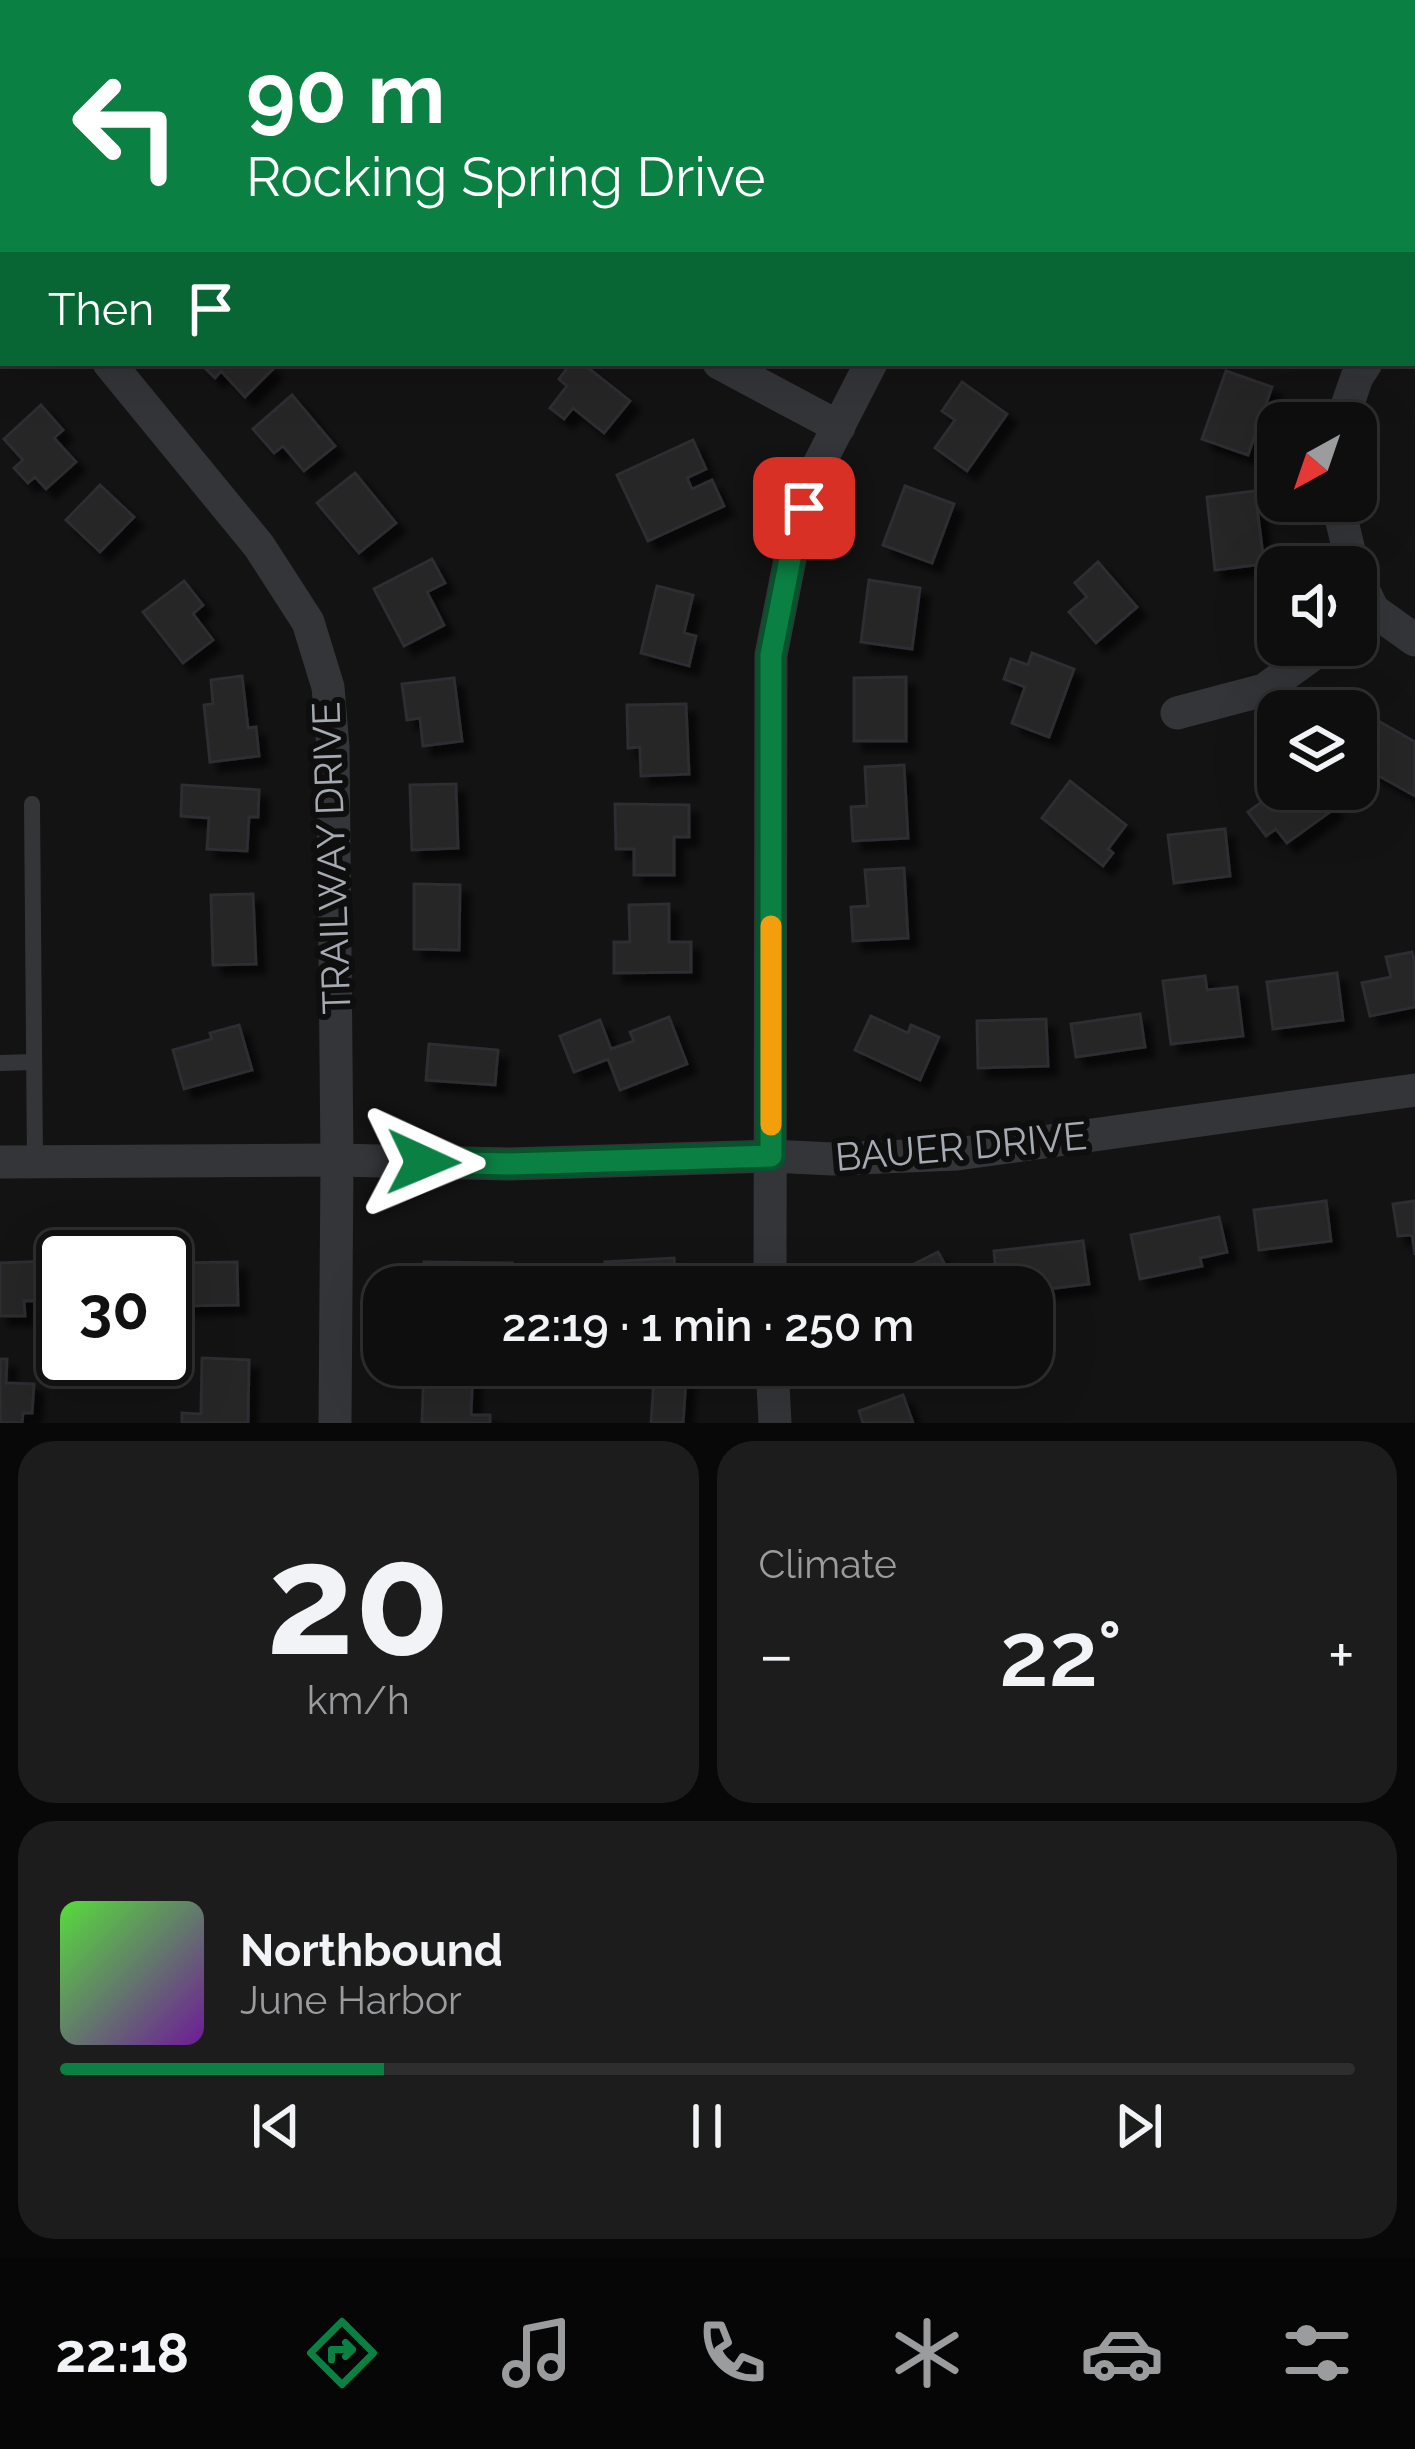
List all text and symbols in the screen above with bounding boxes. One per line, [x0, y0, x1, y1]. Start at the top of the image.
text: 90 m [246, 44, 445, 143]
icon: left [48, 48, 204, 204]
text: Rocking Spring Drive [246, 145, 765, 209]
icon: arrive [178, 276, 244, 342]
text: Then [48, 283, 154, 336]
north arrow [1257, 402, 1377, 522]
map controls [1257, 402, 1377, 810]
pin [753, 457, 855, 559]
icon: arrive [771, 475, 837, 541]
button: sound [1257, 546, 1377, 666]
button: layers [1257, 690, 1377, 810]
street label: TRAILWAY DRIVE [303, 701, 359, 1015]
position arrow [360, 1099, 486, 1225]
street label: BAUER DRIVE [833, 1112, 1089, 1180]
speed limit sign: 30 [36, 1230, 192, 1386]
text: 22:19 · 1 min · 250 m [502, 1299, 914, 1352]
text: 20 [266, 1507, 450, 1691]
text: Climate [759, 1541, 897, 1587]
text: 22° [999, 1601, 1122, 1707]
text: − [759, 1616, 794, 1693]
text: + [1328, 1616, 1355, 1693]
text: km/h [307, 1677, 410, 1723]
text: Northbound [240, 1924, 503, 1977]
text: June Harbor [240, 1977, 462, 2023]
icon: previous [243, 2093, 309, 2159]
icon: pause [674, 2093, 740, 2159]
icon: next [1106, 2093, 1172, 2159]
icon: directions [300, 2311, 384, 2395]
icon: music [495, 2311, 579, 2395]
icon: phone [690, 2311, 774, 2395]
icon: climate [885, 2311, 969, 2395]
icon: car [1080, 2311, 1164, 2395]
icon: filters [1275, 2311, 1359, 2395]
text: 22:18 [56, 2321, 189, 2385]

